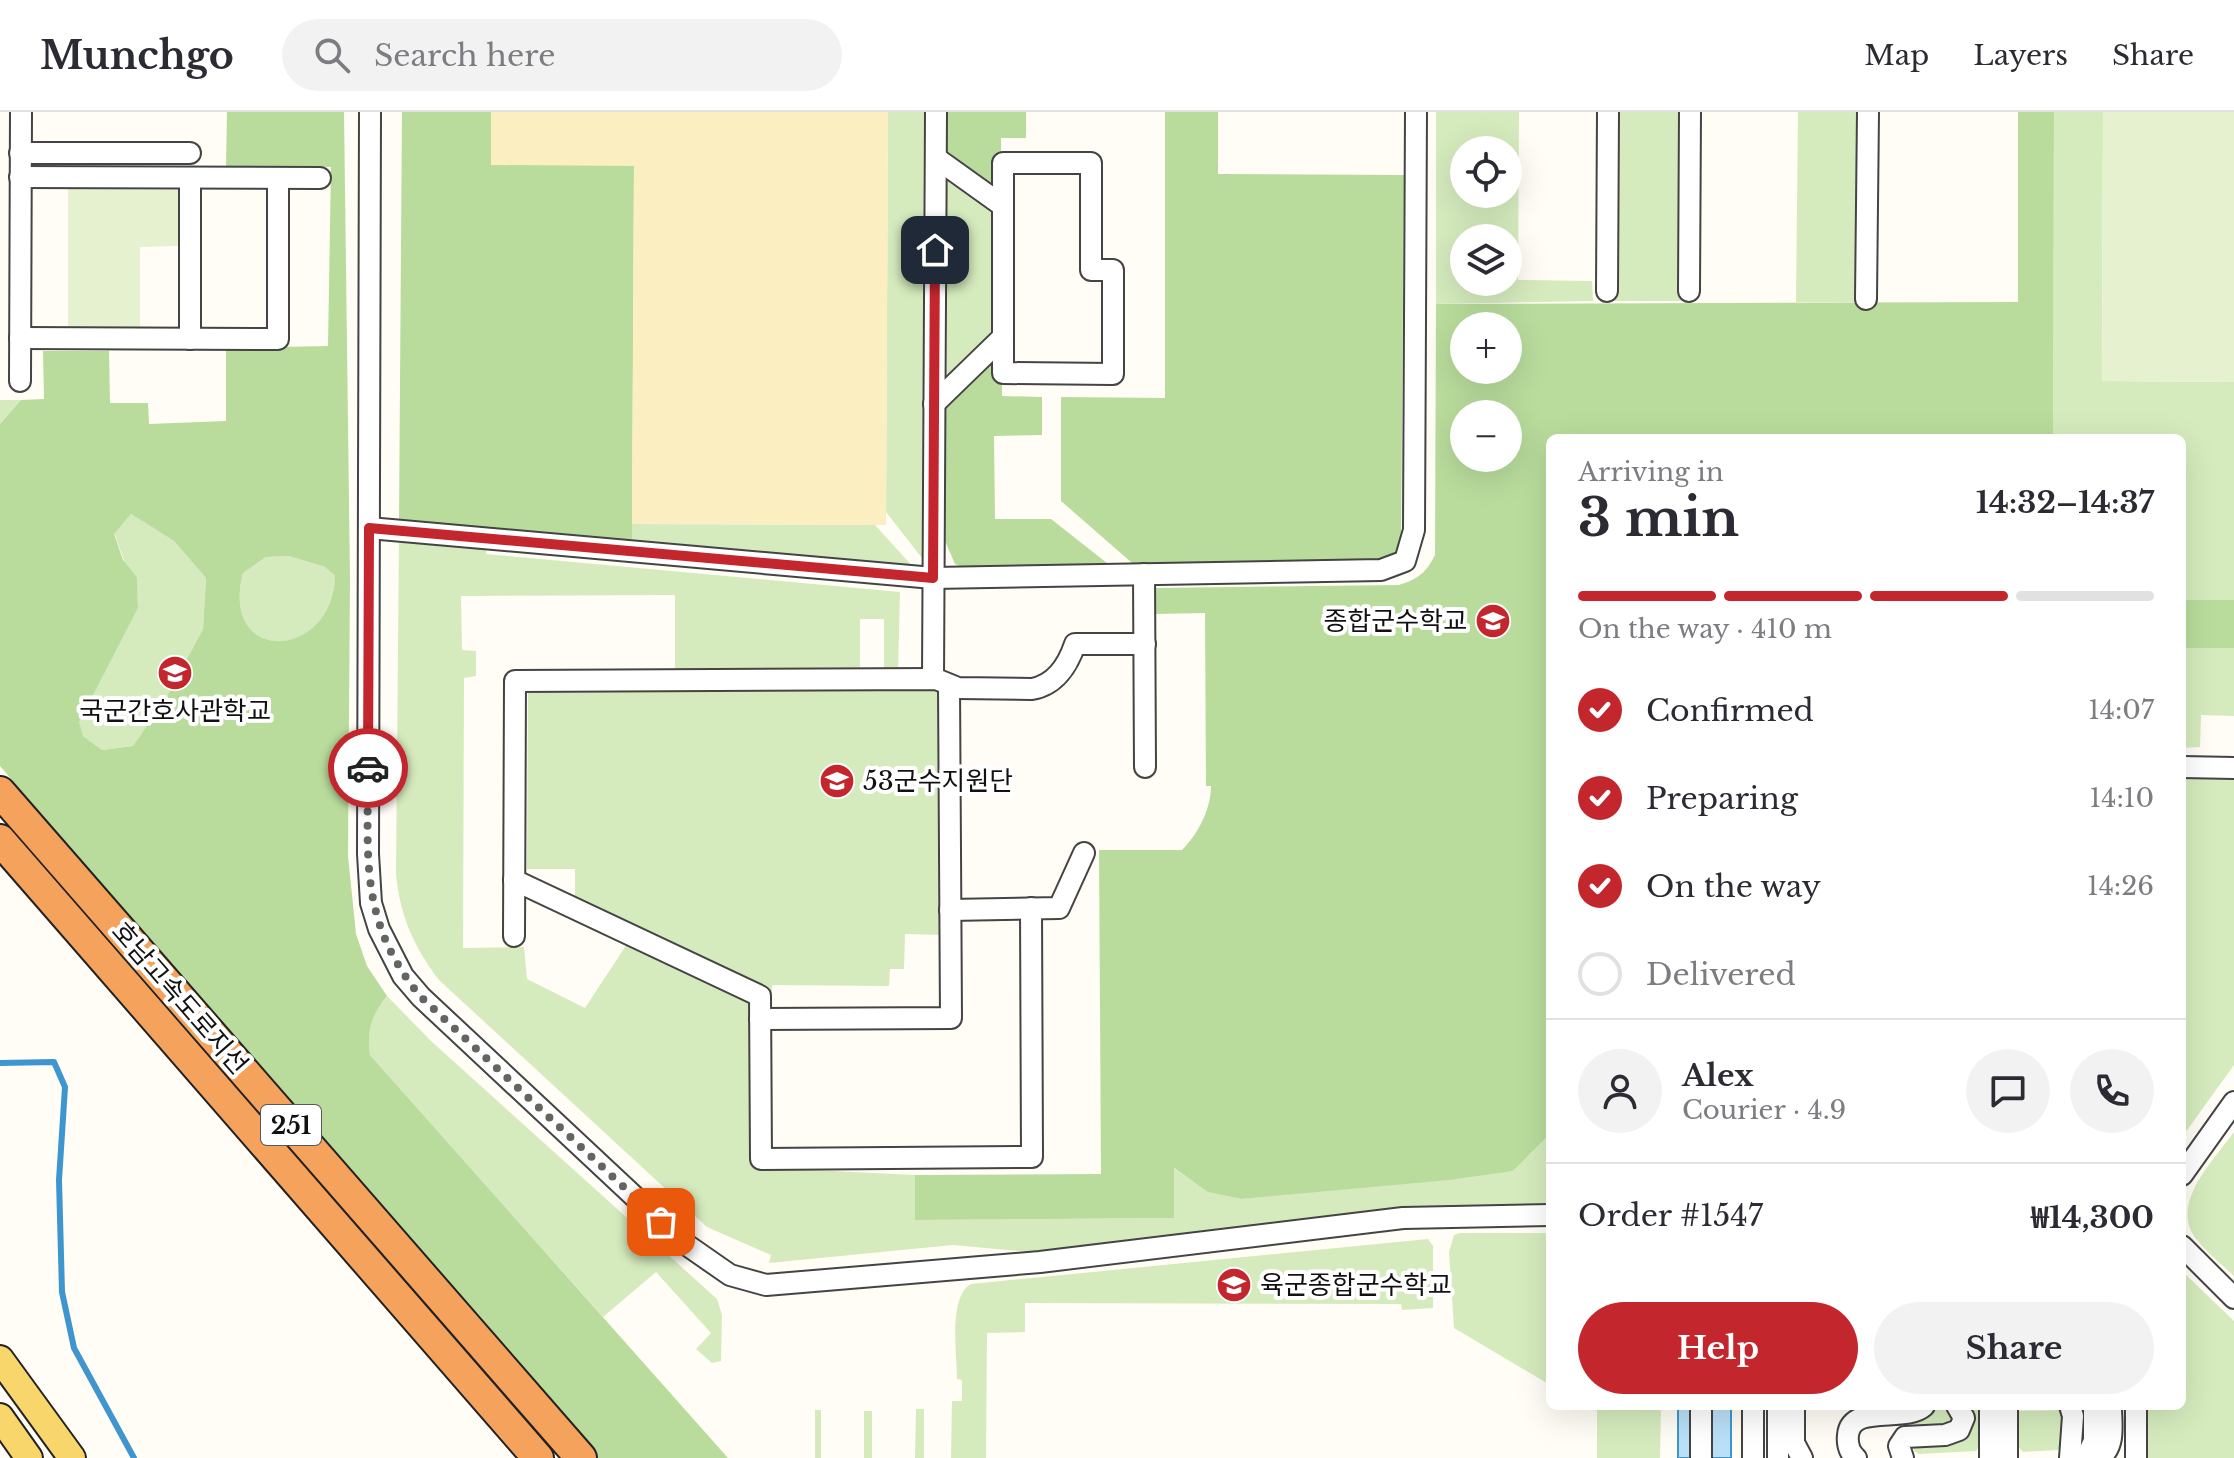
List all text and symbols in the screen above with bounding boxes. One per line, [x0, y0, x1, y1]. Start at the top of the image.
search box [282, 19, 842, 91]
text: Munchgo [40, 32, 234, 79]
icon: search [310, 33, 354, 77]
text: Search here [374, 37, 555, 74]
text: Map [1864, 38, 1929, 73]
text: Layers [1973, 38, 2068, 73]
text: Share [2112, 38, 2194, 73]
map controls [1450, 136, 1522, 472]
button: locate [1450, 136, 1522, 208]
pin [901, 216, 969, 284]
button: layers [1450, 224, 1522, 296]
icon: home [913, 228, 957, 272]
button: + [1450, 312, 1522, 384]
button: − [1450, 400, 1522, 472]
text: Arriving in [1578, 456, 1724, 488]
text: 14:32–14:37 [1976, 484, 2154, 521]
text: 3 min [1578, 486, 1739, 550]
school or university icon: 종합군수학교 [1474, 602, 1512, 640]
place label: 종합군수학교 [1323, 605, 1467, 637]
text: On the way · 410 m [1578, 613, 1832, 645]
school or university icon: 국군간호사관학교 [156, 654, 194, 692]
icon: check [1578, 688, 1622, 732]
text: Confirmed [1646, 692, 1814, 729]
text: 14:07 [2088, 694, 2154, 726]
place label: 국군간호사관학교 [79, 695, 271, 727]
courier [328, 728, 408, 808]
icon: car [346, 746, 390, 790]
school or university icon: 53군수지원단 [818, 762, 856, 800]
place label: 53군수지원단 [863, 765, 1013, 797]
icon: check [1578, 776, 1622, 820]
text: Preparing [1646, 780, 1798, 817]
text: 14:10 [2090, 782, 2154, 814]
icon: check [1578, 864, 1622, 908]
text: On the way [1646, 868, 1821, 905]
text: 14:26 [2087, 870, 2154, 902]
street label: 호남고속도로지선 [105, 915, 255, 1081]
text: Delivered [1646, 956, 1796, 993]
button: person [1578, 1049, 1662, 1133]
button: chat [1966, 1049, 2050, 1133]
button: phone [2070, 1049, 2154, 1133]
text: Alex [1682, 1057, 1754, 1094]
text: Courier · 4.9 [1682, 1094, 1846, 1126]
road number: 251 [261, 1105, 321, 1145]
pin [627, 1188, 695, 1256]
text: Order #1547 [1578, 1197, 1763, 1234]
text: ₩14,300 [2031, 1199, 2154, 1236]
icon: bag [639, 1200, 683, 1244]
school or university icon: 육군종합군수학교 [1215, 1266, 1253, 1304]
place label: 육군종합군수학교 [1260, 1269, 1451, 1301]
button: Help [1578, 1302, 1858, 1394]
button: Share [1874, 1302, 2154, 1394]

